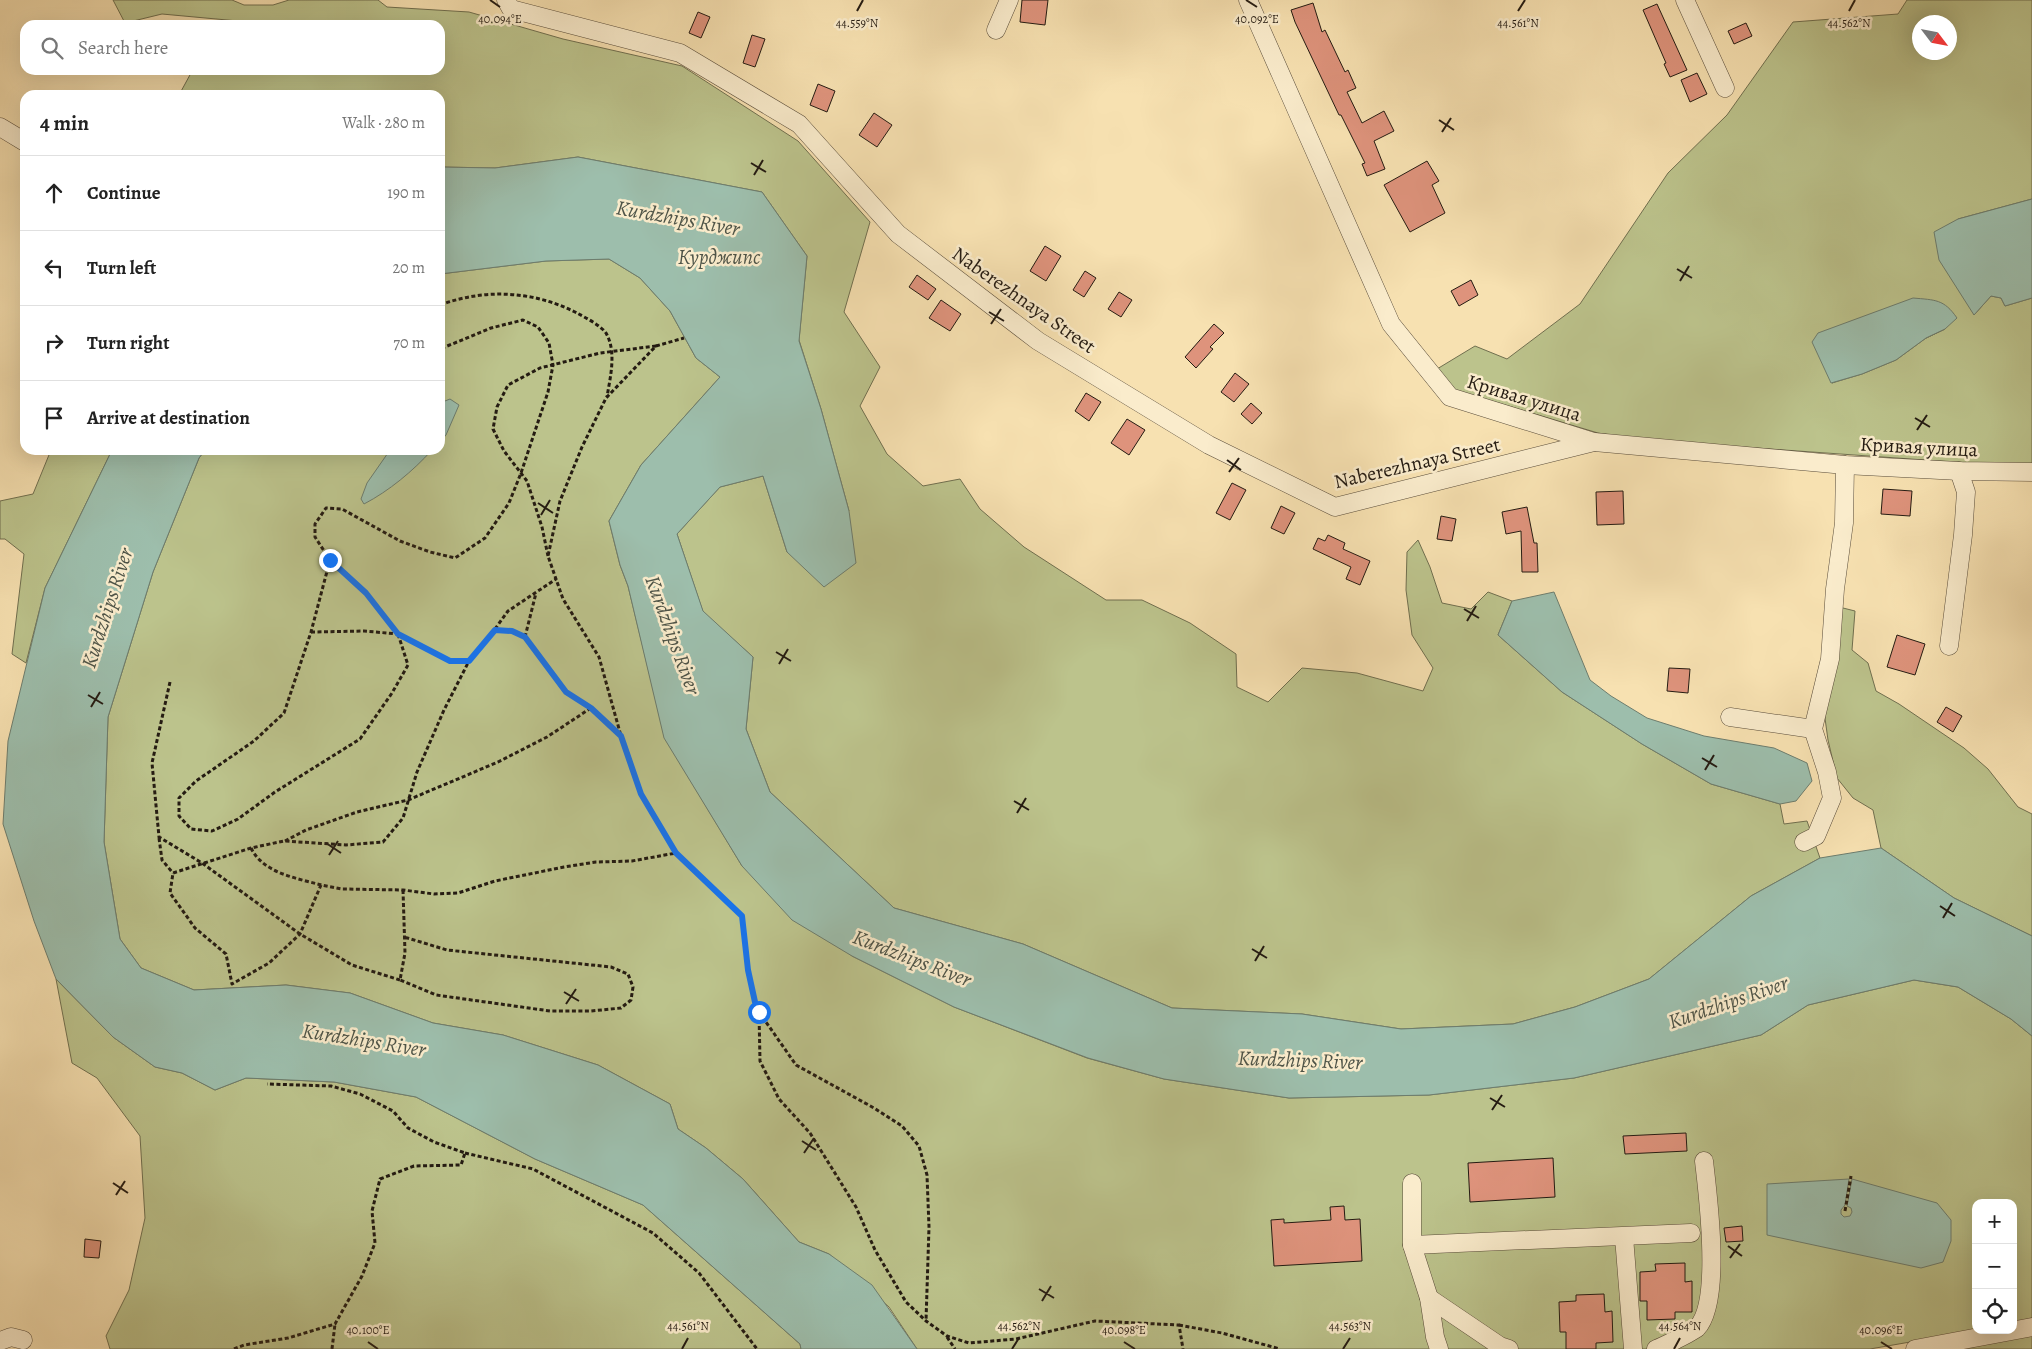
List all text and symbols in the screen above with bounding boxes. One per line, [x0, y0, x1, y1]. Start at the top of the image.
text: 40.094°E [478, 11, 522, 27]
text: 40.092°E [1235, 11, 1279, 27]
text: 44.559°N [836, 15, 879, 31]
text: 44.561°N [1497, 15, 1539, 31]
text: 44.562°N [1827, 15, 1871, 31]
north arrow [1912, 15, 1957, 60]
search box [20, 20, 445, 75]
icon: search [38, 34, 66, 62]
text: Search here [78, 35, 168, 61]
text: 4 min [40, 109, 89, 137]
text: Walk · 280 m [342, 112, 425, 134]
icon: ahead [40, 179, 68, 207]
text: Continue [87, 180, 161, 206]
text: 190 m [387, 182, 425, 204]
water label: Kurdzhips River [614, 193, 743, 243]
street label: Naberezhnaya Street [947, 240, 1102, 360]
water label: Курджипс [678, 243, 761, 271]
icon: left [40, 254, 68, 282]
text: Turn left [87, 255, 156, 281]
text: 20 m [392, 257, 425, 279]
icon: right [40, 329, 68, 357]
text: Turn right [87, 330, 169, 356]
text: 70 m [393, 332, 425, 354]
street label: Кривая улица [1464, 368, 1585, 428]
icon: arrive [40, 404, 68, 432]
text: Arrive at destination [87, 405, 250, 431]
street label: Кривая улица [1859, 430, 1979, 464]
street label: Naberezhnaya Street [1331, 431, 1503, 495]
water label: Kurdzhips River [74, 544, 140, 672]
route end [319, 549, 342, 572]
water label: Kurdzhips River [639, 572, 708, 699]
water label: Kurdzhips River [849, 923, 976, 994]
water label: Kurdzhips River [1664, 968, 1792, 1036]
route start [748, 1001, 771, 1024]
water label: Kurdzhips River [300, 1016, 429, 1064]
water label: Kurdzhips River [1237, 1044, 1364, 1076]
map controls [1972, 1199, 2017, 1334]
button: + [1972, 1199, 2017, 1244]
button: − [1972, 1244, 2017, 1289]
button: locate [1972, 1289, 2017, 1334]
text: 44.561°N [667, 1318, 709, 1334]
text: 44.562°N [997, 1318, 1041, 1334]
text: 44.563°N [1329, 1318, 1372, 1334]
text: 44.564°N [1659, 1318, 1702, 1334]
text: 40.100°E [346, 1322, 390, 1338]
text: 40.098°E [1102, 1322, 1146, 1338]
text: 40.096°E [1859, 1322, 1903, 1338]

